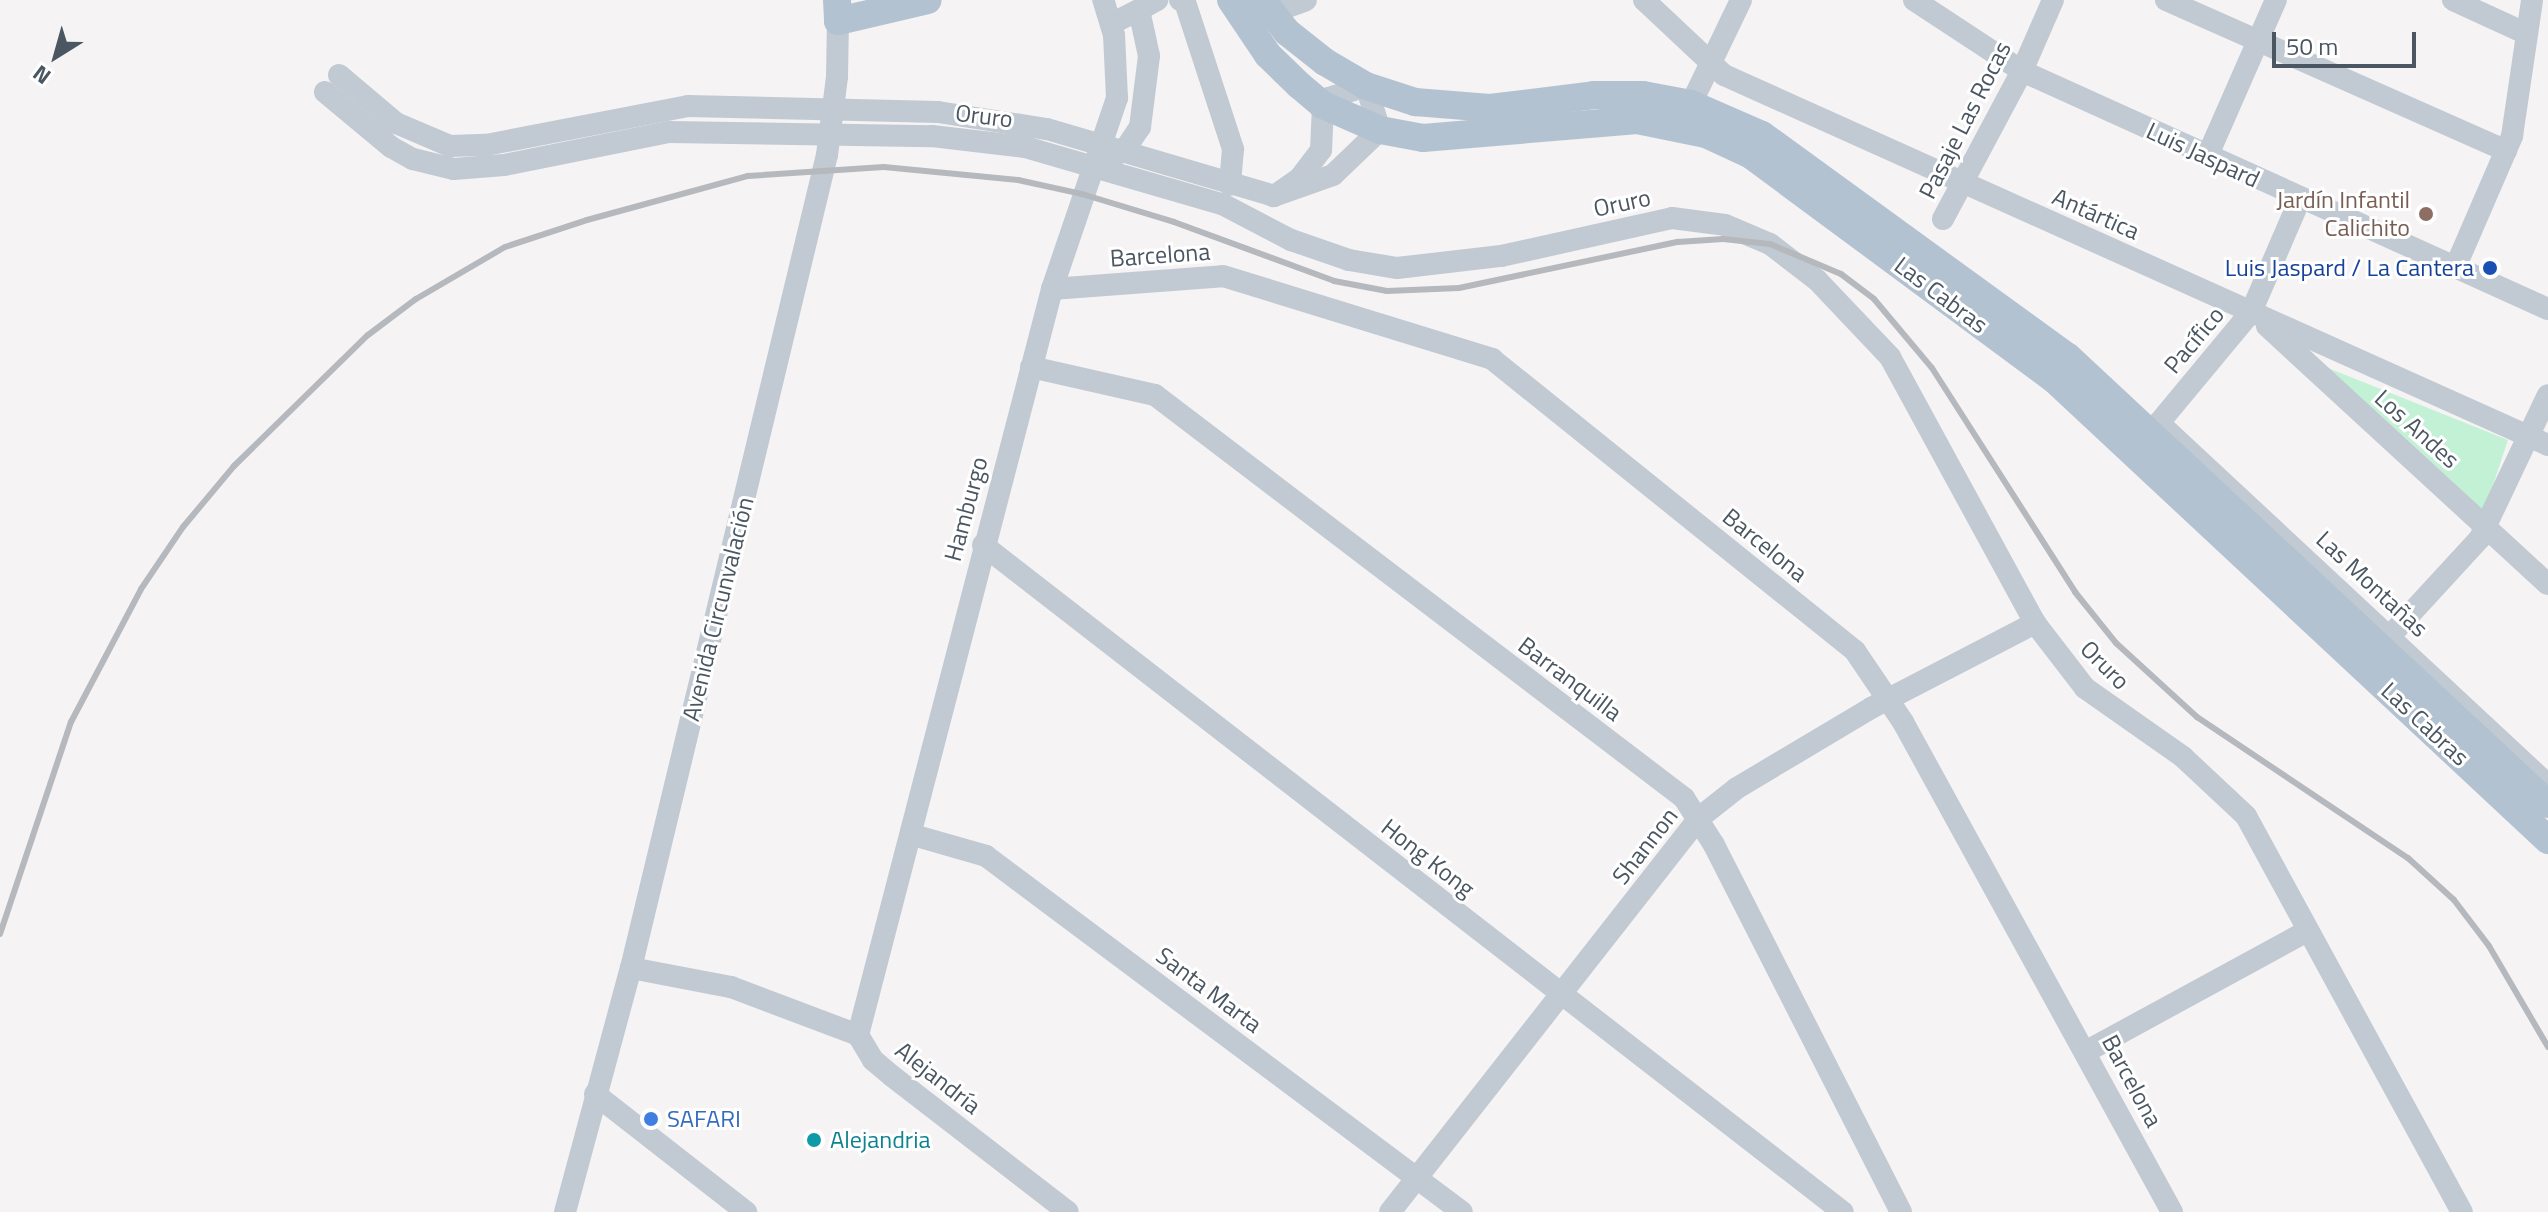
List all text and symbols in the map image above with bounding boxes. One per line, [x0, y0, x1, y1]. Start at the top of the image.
north arrow [16, 16, 96, 96]
scale bar [2276, 16, 2420, 66]
text: 50 m [2286, 28, 2338, 64]
street label: Pasaje Las Rocas [1913, 36, 2017, 204]
text: N [25, 57, 58, 93]
street label: Oruro [954, 98, 1014, 134]
street label: Luis Jaspard [2142, 116, 2264, 194]
street label: Antártica [2048, 182, 2144, 246]
street label: Oruro [1591, 183, 1653, 223]
place label: Jardín Infantil Calichito [2276, 186, 2410, 242]
marker: Jardín Infantil Calichito [2417, 205, 2435, 223]
street label: Barcelona [1109, 237, 1211, 273]
street label: Las Cabras [1889, 251, 1993, 339]
place label: Luis Jaspard / La Cantera [2225, 254, 2474, 282]
marker: Luis Jaspard / La Cantera [2481, 259, 2499, 277]
street label: Pacífico [2158, 301, 2230, 379]
street label: Los Andes [2369, 384, 2465, 474]
street label: Hamburgo [938, 454, 994, 564]
street label: Avenida Circunvalación [676, 494, 760, 724]
street label: Barcelona [1717, 502, 1813, 588]
street label: Las Montañas [2310, 525, 2434, 643]
street label: Barranquilla [1513, 631, 1627, 727]
street label: Oruro [2074, 634, 2136, 696]
street label: Las Cabras [2375, 676, 2475, 772]
street label: Shannon [1606, 802, 1684, 890]
street label: Hong Kong [1376, 813, 1480, 903]
street label: Santa Marta [1151, 941, 1267, 1039]
street label: Barcelona [2096, 1030, 2168, 1132]
street label: Alejandría [890, 1036, 986, 1120]
place label: SAFARI [667, 1105, 741, 1133]
marker: SAFARI [642, 1110, 660, 1128]
place label: Alejandria [830, 1126, 930, 1154]
marker: Alejandria [805, 1131, 823, 1149]

